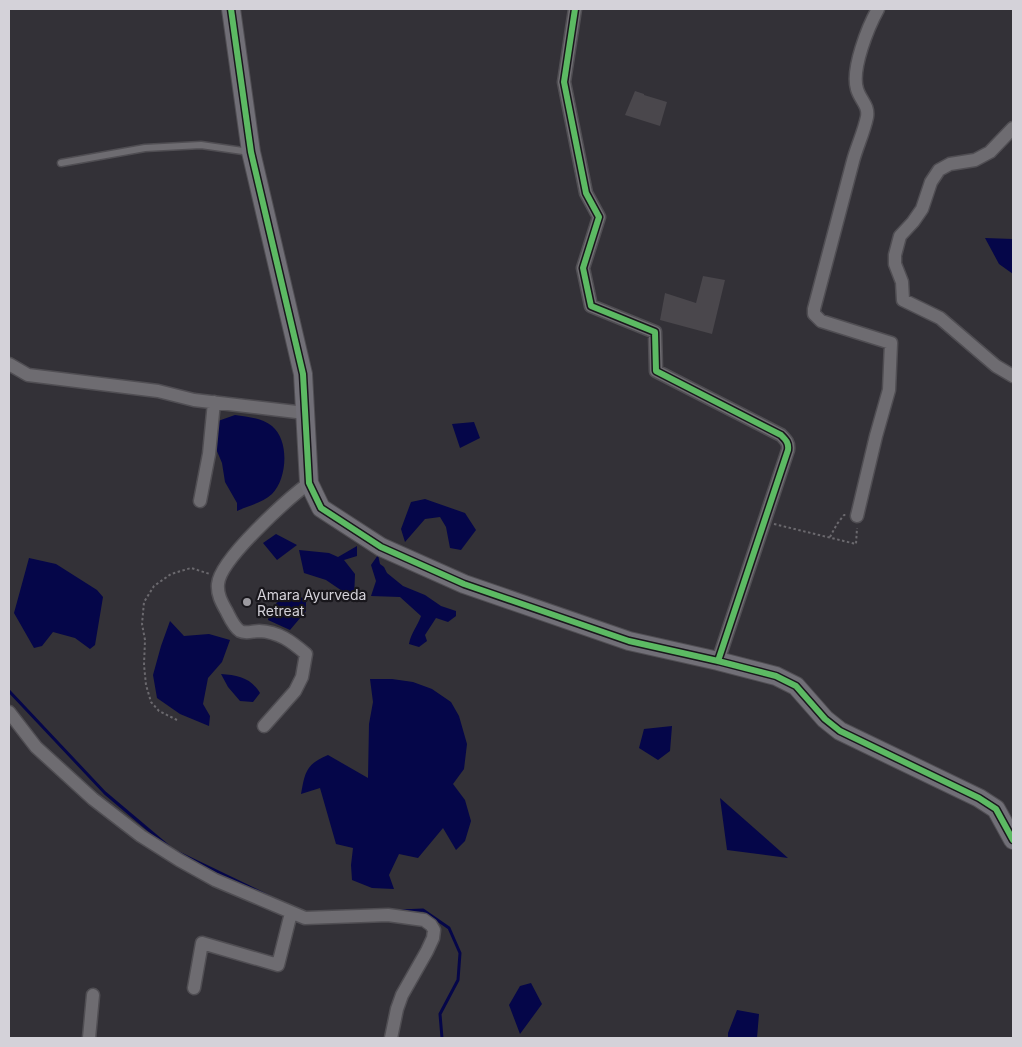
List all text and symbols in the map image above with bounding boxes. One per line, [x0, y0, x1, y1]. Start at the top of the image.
place label: Amara Ayurveda Retreat [257, 586, 366, 619]
marker: Amara Ayurveda Retreat [241, 596, 253, 608]

